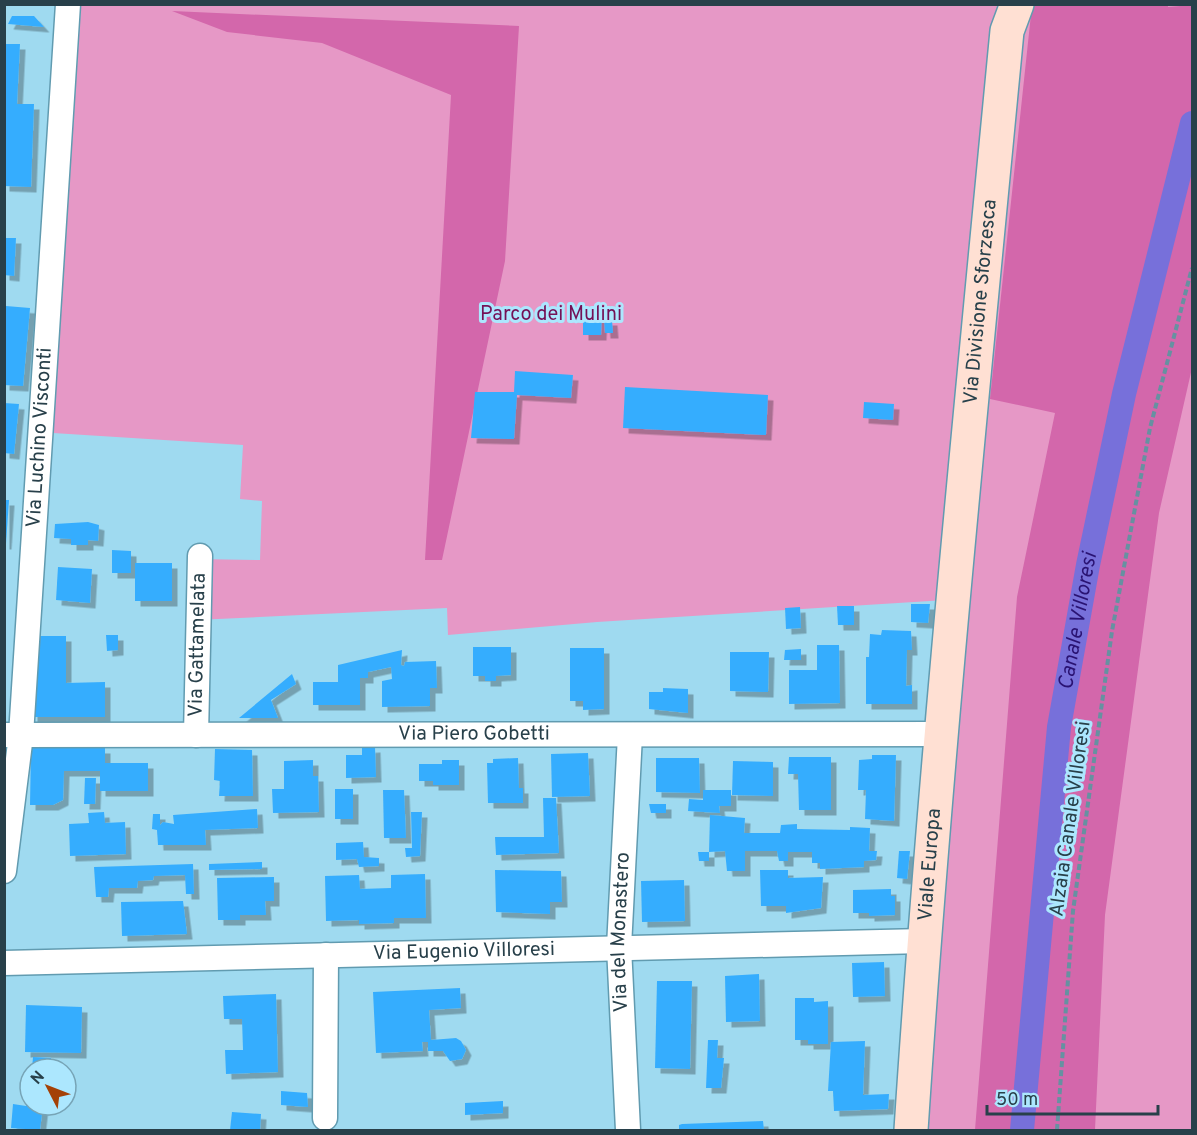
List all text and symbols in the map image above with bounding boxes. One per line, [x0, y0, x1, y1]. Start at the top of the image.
street label: Via Divisione Sforzesca [958, 198, 1004, 406]
park label: Parco dei Mulini [480, 302, 622, 328]
street label: Via Luchino Visconti [21, 347, 59, 529]
water label: Canale Villoresi [1052, 548, 1104, 692]
street label: Via Gattamelata [183, 573, 213, 717]
street label: Alzaia Canale Villoresi [1044, 720, 1098, 918]
street label: Via Piero Gobetti [398, 721, 550, 748]
street label: Viale Europa [913, 807, 948, 922]
street label: Via del Monastero [606, 851, 637, 1013]
street label: Via Eugenio Villoresi [373, 937, 555, 967]
north arrow [18, 1057, 78, 1117]
text: N [27, 1067, 50, 1089]
scale bar [987, 1078, 1158, 1116]
text: 50 m [996, 1089, 1038, 1112]

